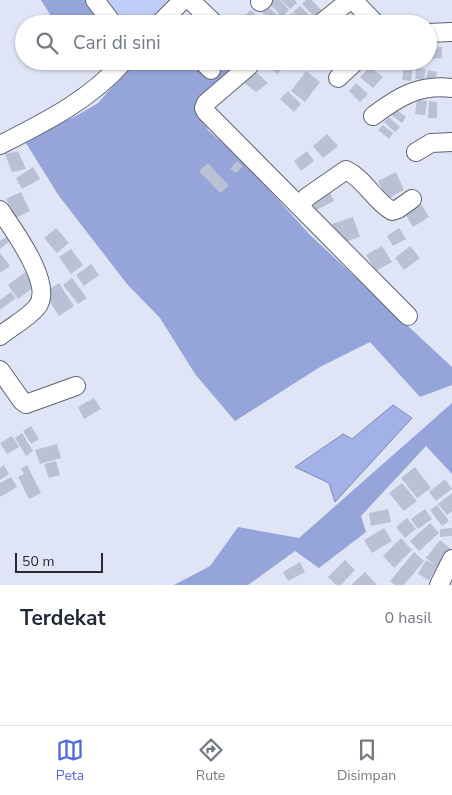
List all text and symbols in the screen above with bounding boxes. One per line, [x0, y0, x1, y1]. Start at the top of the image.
search box [15, 15, 437, 70]
icon: search [33, 29, 61, 57]
text: Cari di sini [73, 30, 161, 56]
scale bar [15, 550, 102, 573]
text: 50 m [22, 552, 54, 571]
text: Terdekat [20, 604, 106, 632]
text: 0 hasil [385, 607, 432, 629]
tab: Peta [56, 736, 84, 785]
tab: Rute [196, 736, 225, 785]
tab: Disimpan [337, 736, 396, 785]

